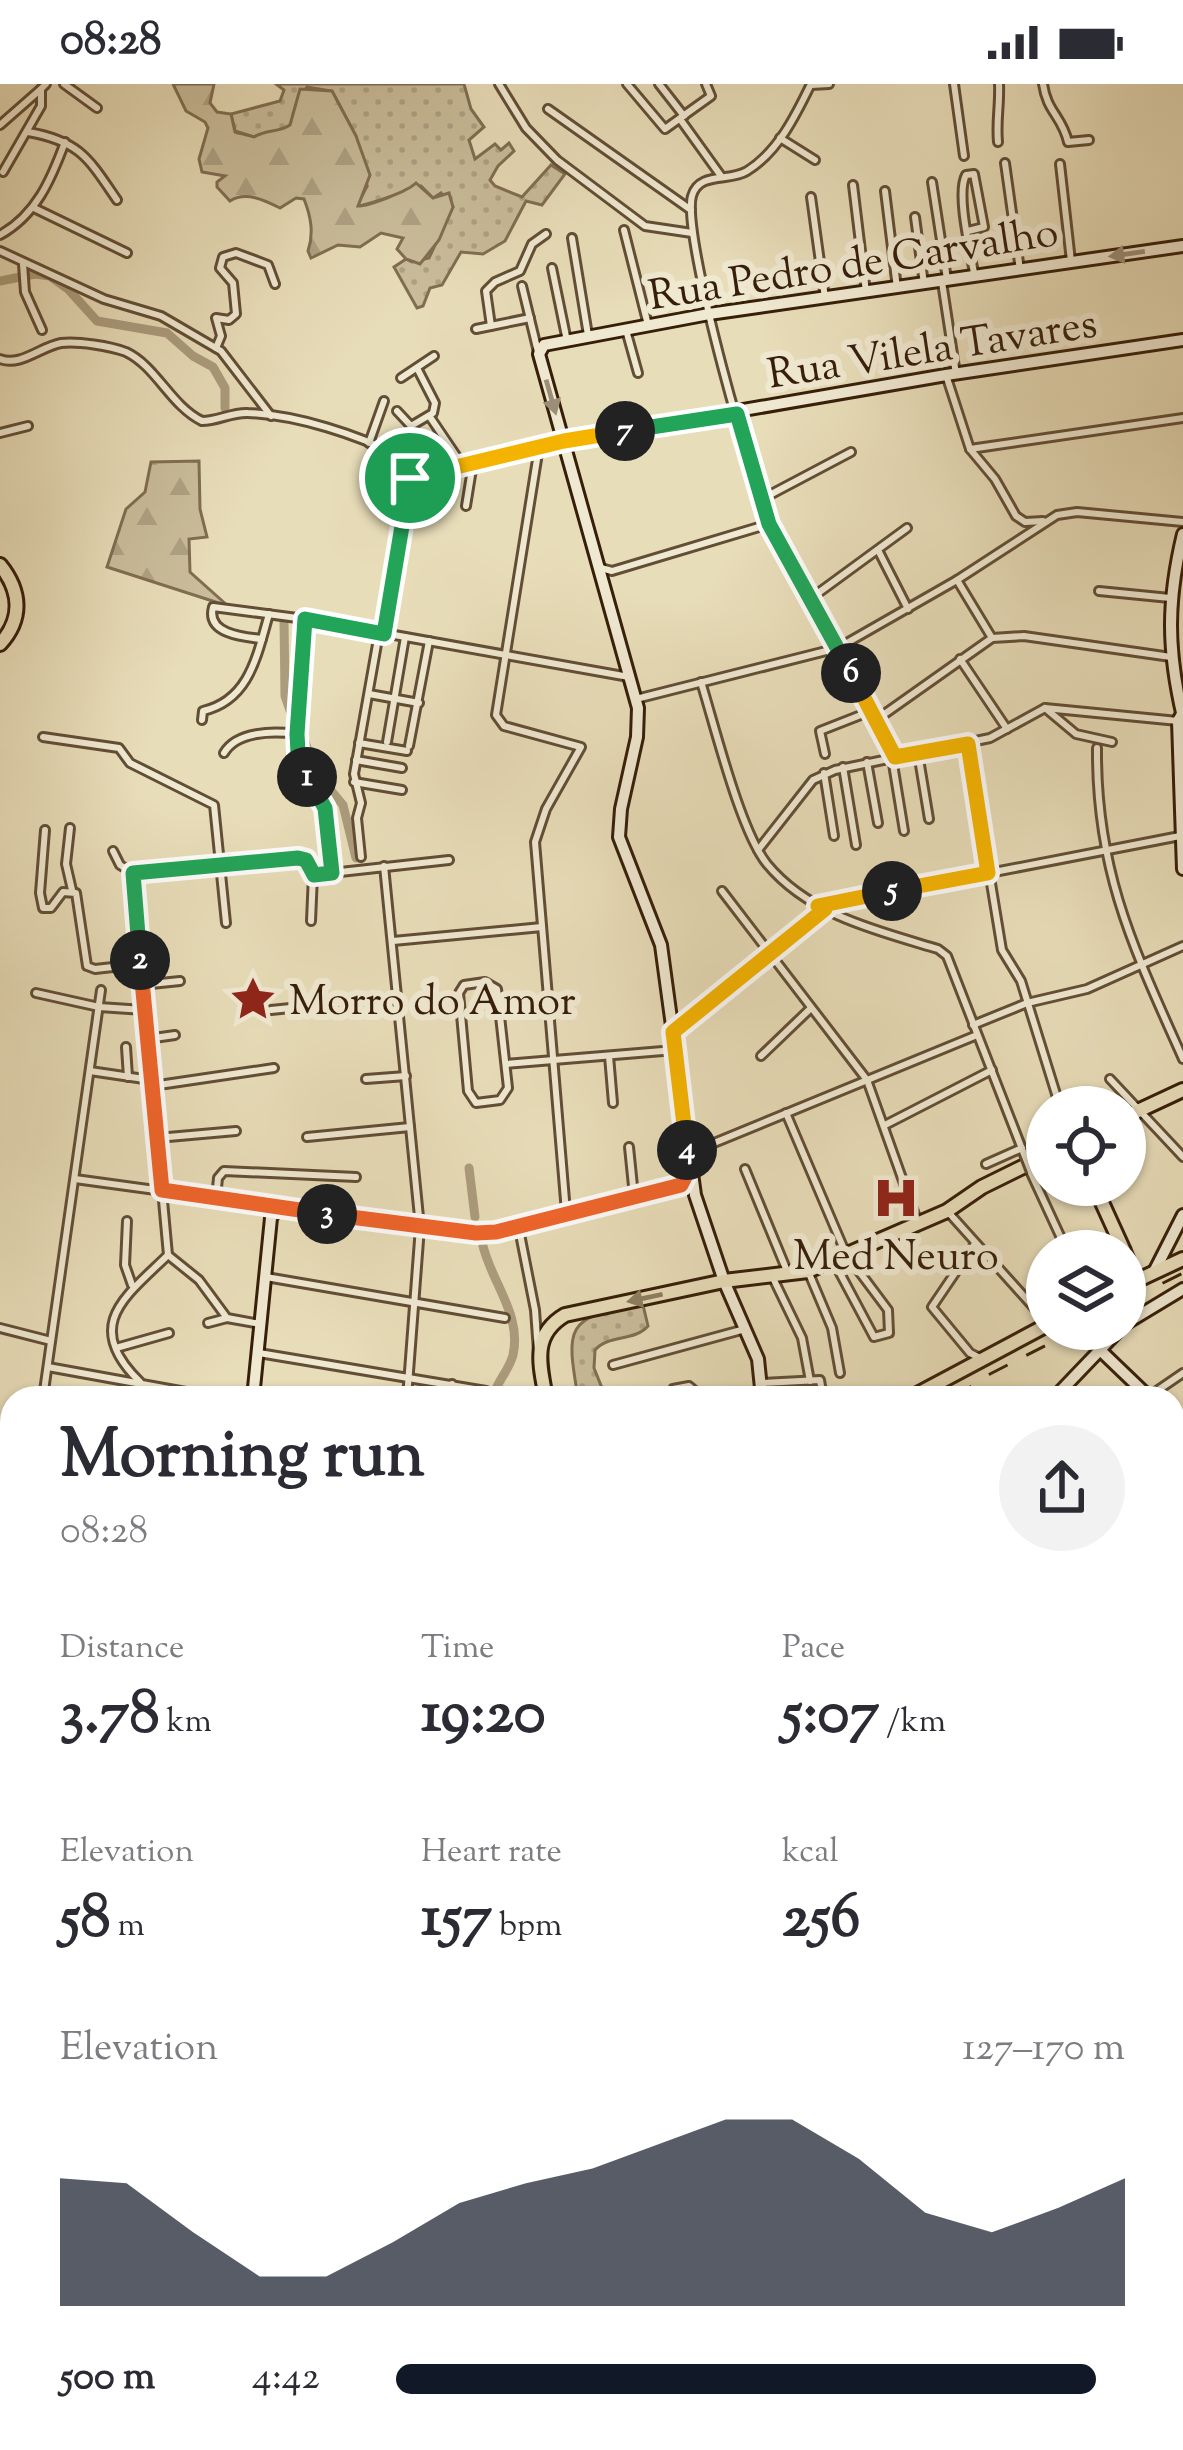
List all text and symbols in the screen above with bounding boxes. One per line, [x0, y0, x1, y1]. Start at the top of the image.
text: 08:28 [60, 10, 162, 75]
street label: Rua Pedro de Carvalho [645, 205, 1063, 329]
one-way arrow [1108, 245, 1145, 264]
street label: Rua Vilela Tavares [764, 296, 1102, 408]
one-way arrow [543, 379, 562, 416]
pin: 7 [595, 401, 655, 461]
text: 7 [617, 407, 633, 455]
pin [359, 427, 461, 529]
icon: arrive [377, 445, 443, 511]
pin: 6 [821, 643, 881, 703]
text: 6 [843, 649, 859, 697]
pin: 1 [277, 747, 337, 807]
text: 1 [301, 753, 313, 801]
pin: 5 [862, 861, 922, 921]
text: 5 [886, 867, 898, 915]
pin: 2 [110, 930, 170, 990]
text: 2 [132, 936, 148, 984]
place icon: Morro do Amor [228, 974, 278, 1024]
place label: Morro do Amor [289, 974, 576, 1034]
map controls [1026, 1086, 1146, 1350]
button: locate [1026, 1086, 1146, 1206]
pin: 4 [657, 1120, 717, 1180]
text: 4 [679, 1126, 695, 1174]
hospital icon: Med Neuro [871, 1173, 921, 1223]
pin: 3 [297, 1184, 357, 1244]
text: 3 [320, 1190, 334, 1238]
place label: Med Neuro [793, 1229, 999, 1289]
button: layers [1026, 1230, 1146, 1350]
one-way arrow [625, 1289, 663, 1308]
text: Morning run [60, 1412, 425, 1507]
button: share [999, 1425, 1125, 1551]
text: 08:28 [60, 1505, 148, 1561]
text: Distance [60, 1625, 184, 1673]
text: Time [421, 1625, 494, 1673]
text: Pace [782, 1625, 845, 1673]
text: 3.78 [60, 1673, 159, 1760]
text: 19:20 [421, 1673, 545, 1760]
text: 5:07 [782, 1673, 879, 1760]
text: km [159, 1699, 212, 1747]
text: /km [879, 1699, 946, 1747]
text: Elevation [60, 1829, 194, 1877]
text: Heart rate [421, 1829, 562, 1877]
text: kcal [782, 1829, 839, 1877]
text: 58 [60, 1877, 111, 1964]
text: 157 [421, 1877, 492, 1964]
text: 256 [782, 1877, 860, 1964]
text: m [111, 1903, 145, 1951]
text: bpm [492, 1903, 562, 1951]
text: Elevation [60, 2022, 218, 2078]
text: 127–170 m [962, 2022, 1125, 2078]
text: 500 m [60, 2351, 155, 2407]
text: 4:42 [252, 2351, 320, 2407]

